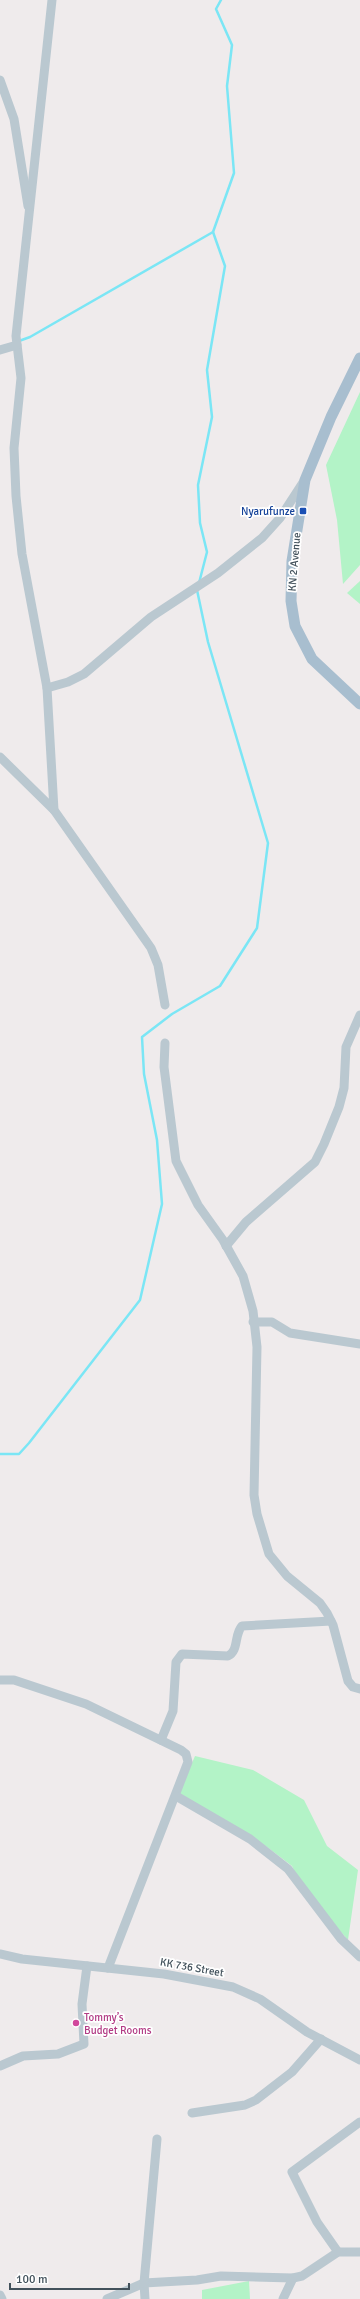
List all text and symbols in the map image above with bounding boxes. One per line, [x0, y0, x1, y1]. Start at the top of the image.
place label: Nyarufunze [241, 505, 295, 518]
marker: Nyarufunze [298, 506, 308, 516]
street label: KN 2 Avenue [285, 532, 304, 592]
street label: KK 736 Street [159, 1955, 225, 1980]
place label: Tommy’s Budget Rooms [84, 2011, 152, 2037]
marker: Tommy’s Budget Rooms [71, 2018, 81, 2028]
scale bar [10, 2265, 129, 2291]
text: 100 m [16, 2272, 48, 2287]

